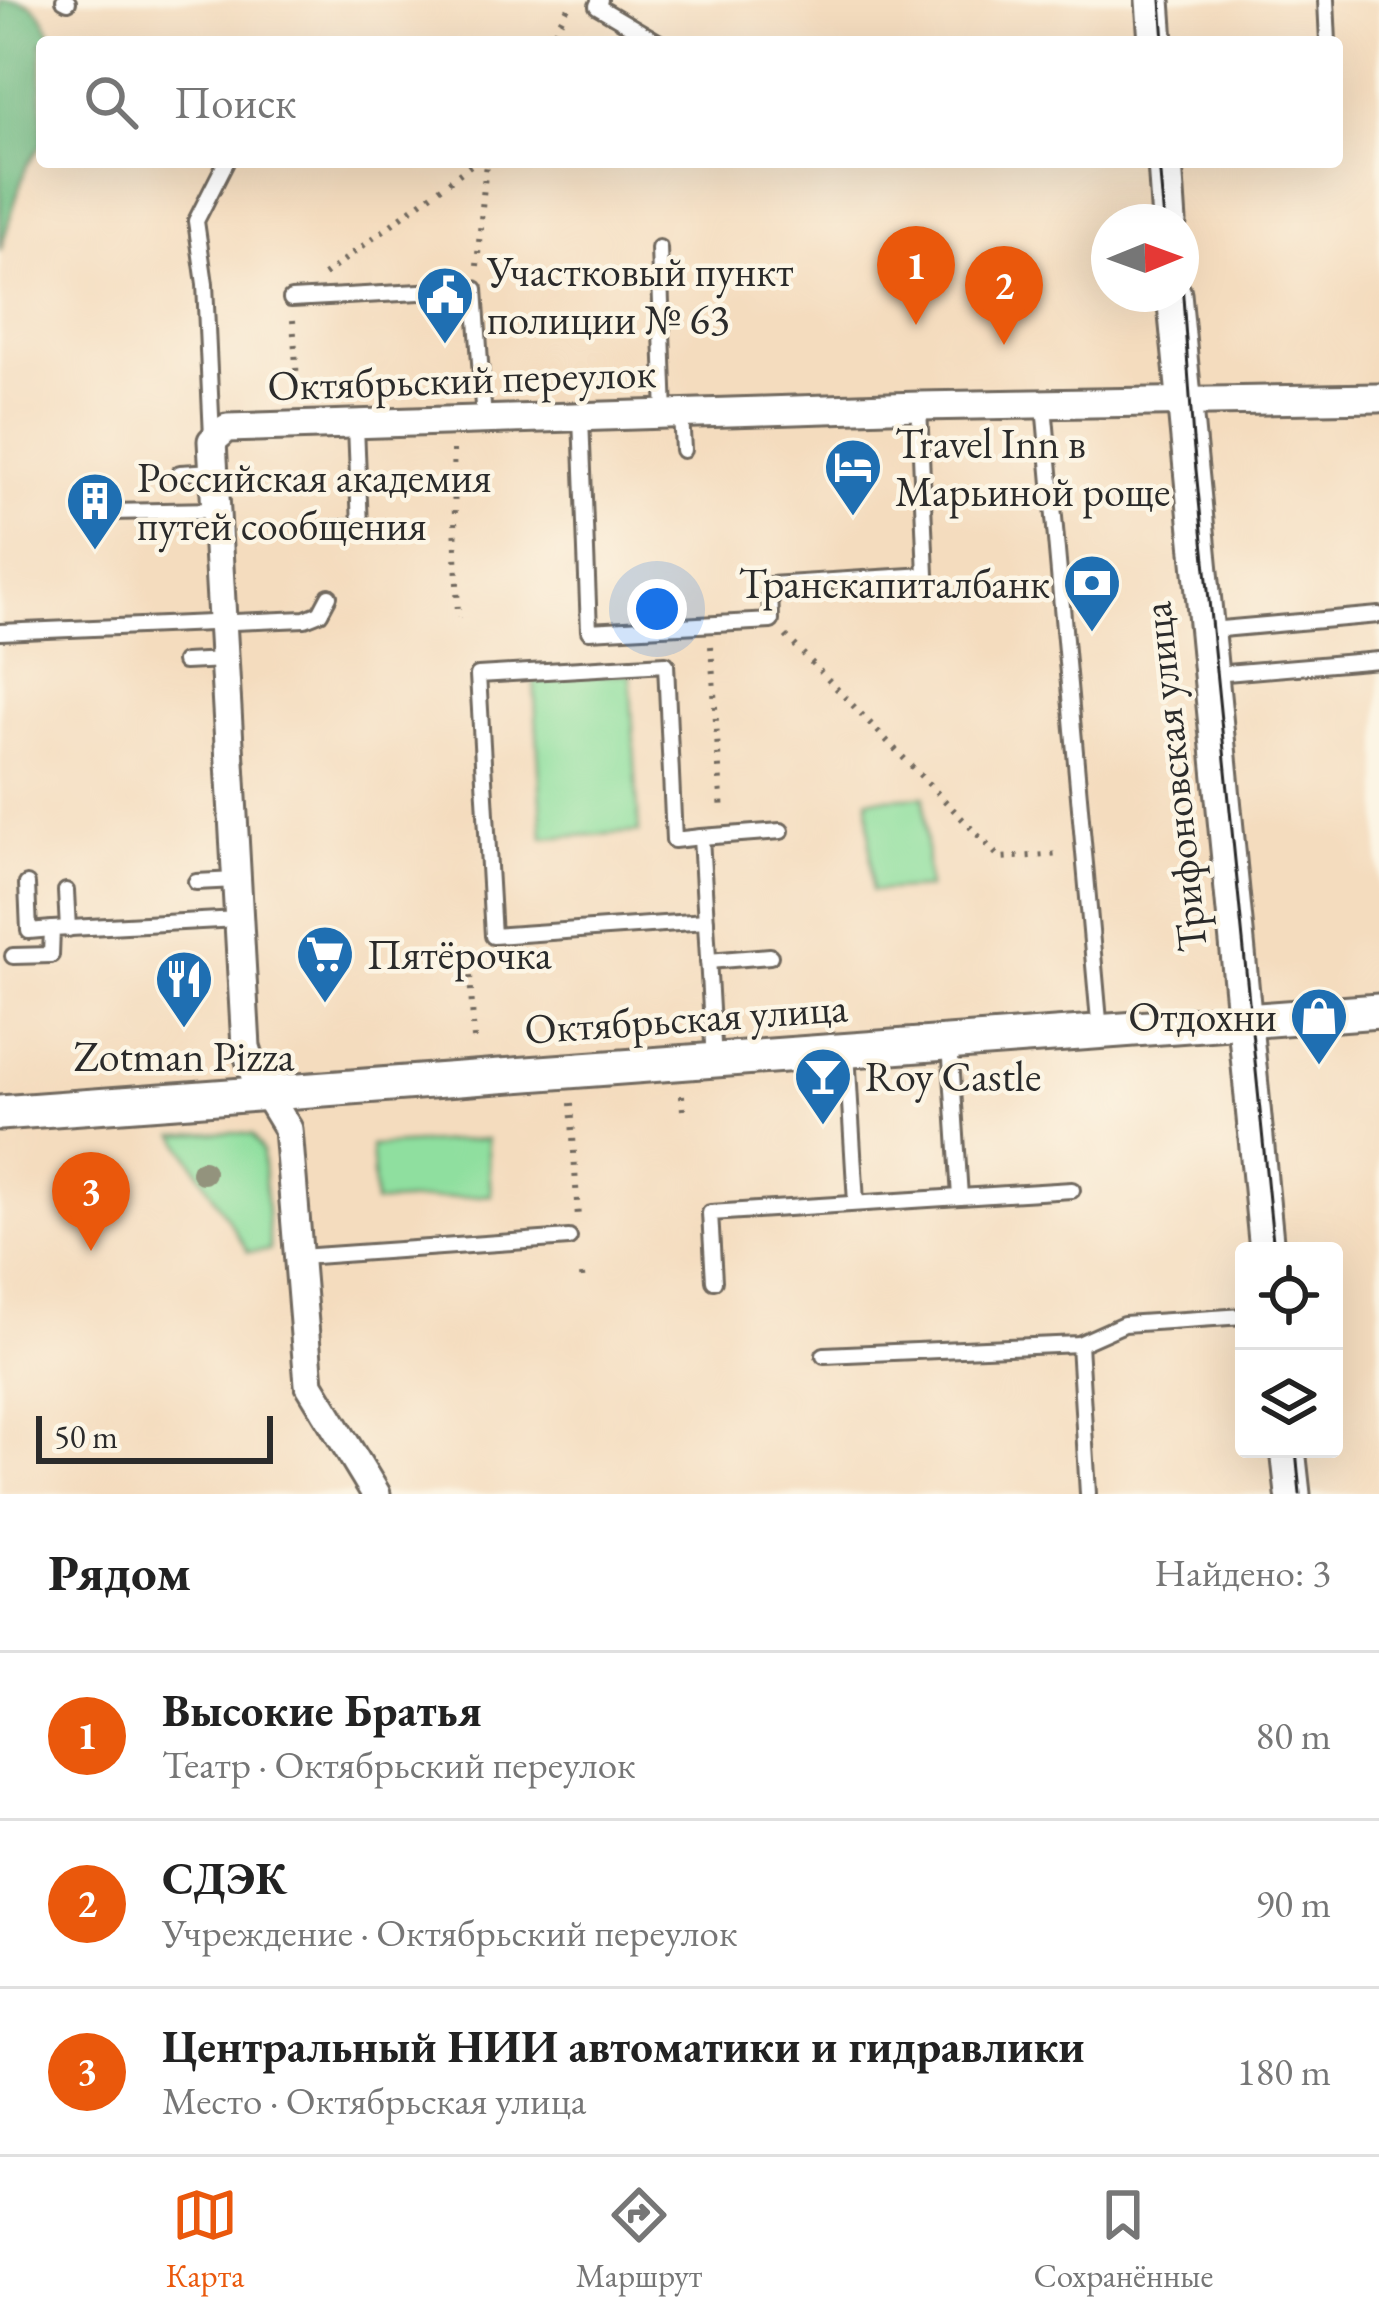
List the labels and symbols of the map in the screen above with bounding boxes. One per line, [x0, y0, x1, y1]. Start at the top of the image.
north arrow [1091, 204, 1199, 312]
pin: 1 [877, 226, 955, 325]
place label: Участковый пункт полиции № 63 [486, 244, 793, 347]
pin: 2 [965, 246, 1043, 345]
public building icon: Участковый пункт полиции № 63 [414, 264, 476, 346]
street label: Октябрьский переулок [267, 345, 657, 413]
place label: Travel Inn в Марьиной роще [895, 416, 1170, 519]
hotel icon: Travel Inn в Марьиной роще [822, 436, 884, 518]
place label: Российская академия путей сообщения [137, 450, 491, 553]
building icon: Российская академия путей сообщения [64, 470, 126, 552]
bank icon: Транскапиталбанк [1061, 552, 1123, 634]
place label: Транскапиталбанк [739, 556, 1050, 611]
your location [627, 579, 687, 639]
street label: Трифоновская улица [1128, 599, 1220, 955]
supermarket icon: Пятёрочка [294, 923, 356, 1005]
place label: Пятёрочка [367, 927, 552, 982]
restaurant icon: Zotman Pizza [153, 948, 215, 1030]
street label: Октябрьская улица [523, 979, 850, 1057]
shop icon: Отдохни [1288, 985, 1350, 1067]
place label: Отдохни [1128, 989, 1277, 1044]
place label: Zotman Pizza [73, 1029, 295, 1084]
bar icon: Roy Castle [792, 1045, 854, 1127]
place label: Roy Castle [865, 1049, 1041, 1104]
pin: 3 [52, 1152, 130, 1251]
scale bar [36, 1410, 273, 1463]

